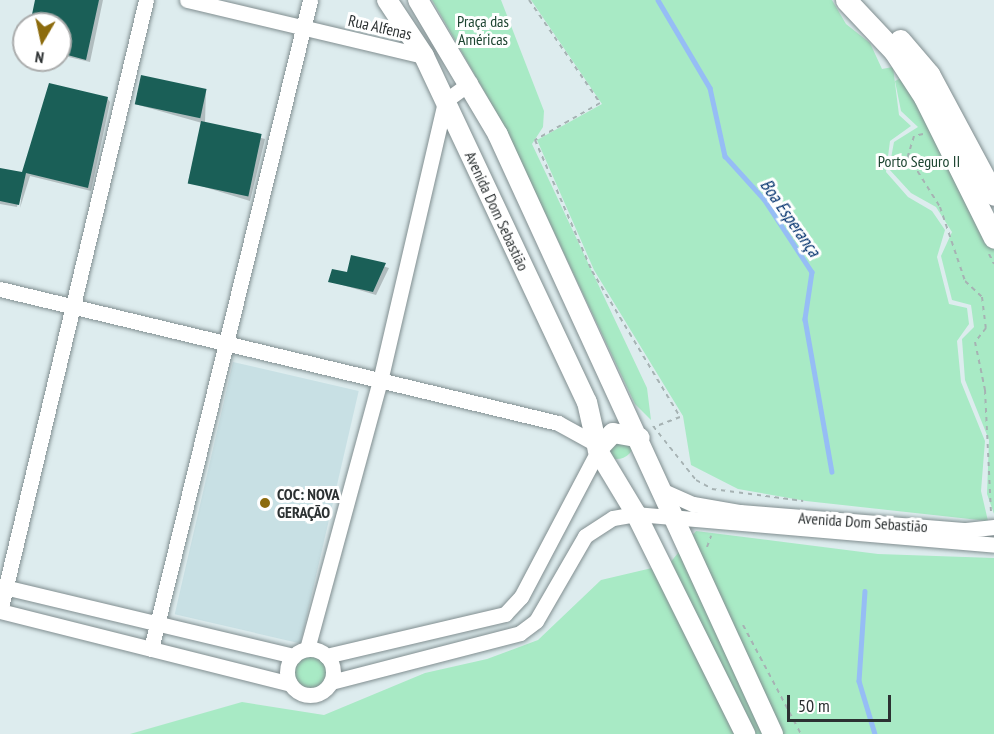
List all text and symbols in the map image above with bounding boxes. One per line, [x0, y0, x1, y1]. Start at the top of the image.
street label: Rua Alfenas [346, 10, 414, 44]
park label: Praça das Américas [457, 11, 509, 49]
north arrow [12, 12, 72, 72]
text: N [34, 47, 45, 68]
street label: Avenida Dom Sebastião [461, 148, 533, 274]
park label: Porto Seguro II [878, 151, 960, 171]
water label: Boa Esperança [755, 175, 825, 261]
place label: COC: NOVA GERAÇÃO [277, 484, 340, 522]
marker: COC: NOVA GERAÇÃO [258, 496, 272, 510]
street label: Avenida Dom Sebastião [798, 508, 928, 536]
scale bar [790, 683, 894, 721]
text: 50 m [798, 694, 830, 717]

